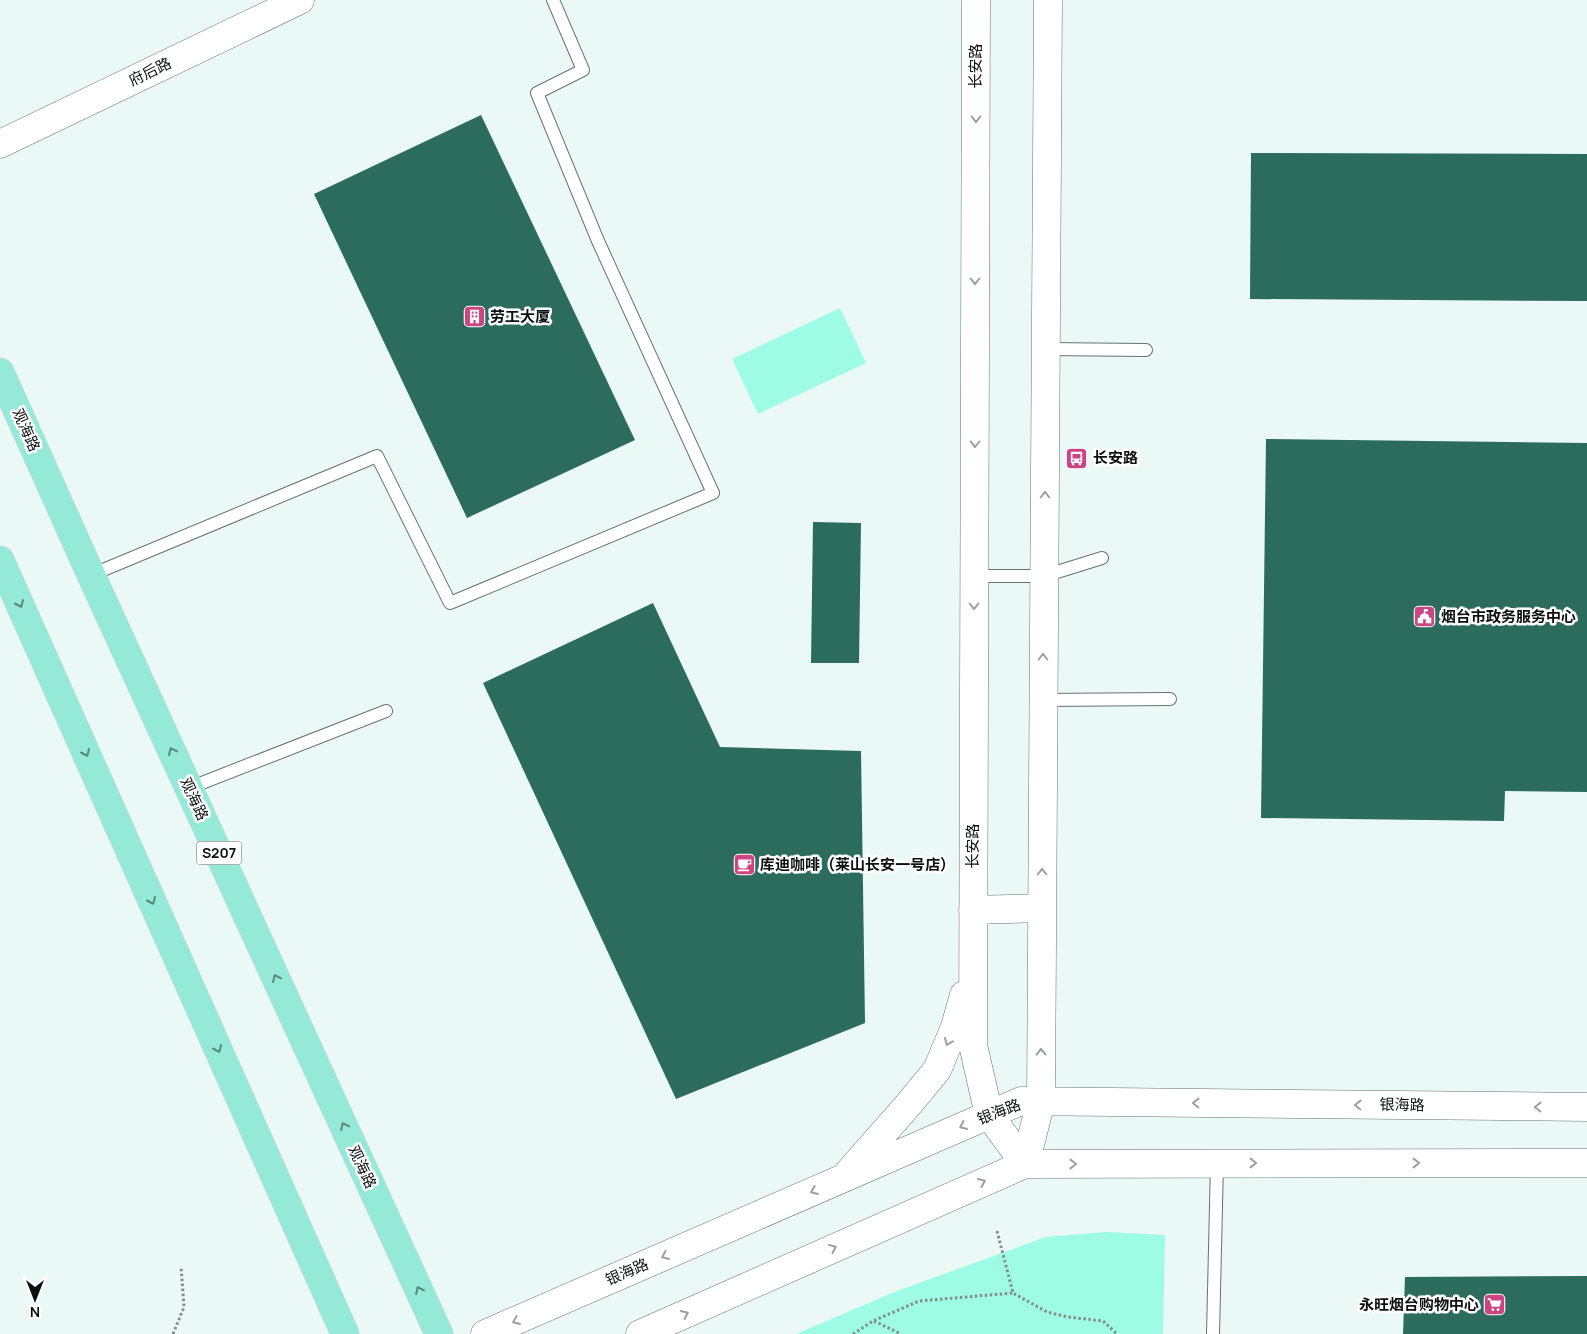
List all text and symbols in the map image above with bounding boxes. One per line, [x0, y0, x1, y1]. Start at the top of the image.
street label: 长安路 [965, 43, 986, 89]
street label: 府后路 [125, 52, 175, 91]
one-way arrow [971, 115, 981, 123]
one-way arrow [970, 278, 980, 285]
building icon: 劳工大厦 [462, 305, 486, 329]
place label: 劳工大厦 [490, 306, 550, 327]
street label: 观海路 [8, 405, 45, 455]
one-way arrow [970, 440, 980, 448]
bus stop icon: 长安路 [1065, 446, 1089, 470]
place label: 长安路 [1093, 447, 1138, 468]
one-way arrow [1039, 491, 1050, 499]
one-way arrow [13, 599, 24, 608]
one-way arrow [969, 602, 979, 610]
public building icon: 烟台市政务服务中心 [1413, 605, 1437, 629]
place label: 烟台市政务服务中心 [1441, 606, 1576, 627]
one-way arrow [1038, 653, 1049, 661]
one-way arrow [167, 747, 178, 756]
one-way arrow [80, 748, 90, 757]
street label: 观海路 [175, 774, 213, 824]
street label: 长安路 [962, 823, 983, 869]
road number: S207 [196, 841, 242, 864]
cafe icon: 库迪咖啡（莱山长安一号店） [732, 853, 756, 877]
place label: 库迪咖啡（莱山长安一号店） [760, 854, 955, 875]
one-way arrow [1037, 868, 1047, 876]
one-way arrow [146, 896, 157, 905]
one-way arrow [272, 974, 282, 983]
one-way arrow [944, 1037, 955, 1046]
one-way arrow [212, 1044, 223, 1053]
one-way arrow [1036, 1048, 1046, 1056]
street label: 银海路 [974, 1094, 1024, 1129]
street label: 银海路 [1379, 1094, 1425, 1115]
one-way arrow [1192, 1098, 1200, 1108]
one-way arrow [1354, 1100, 1362, 1110]
one-way arrow [1534, 1102, 1542, 1112]
one-way arrow [959, 1120, 968, 1131]
one-way arrow [339, 1122, 350, 1131]
street label: 观海路 [343, 1142, 381, 1192]
one-way arrow [1250, 1158, 1258, 1168]
one-way arrow [1412, 1158, 1420, 1168]
one-way arrow [1070, 1159, 1078, 1169]
one-way arrow [977, 1178, 986, 1189]
one-way arrow [810, 1184, 819, 1195]
one-way arrow [828, 1244, 837, 1255]
one-way arrow [661, 1249, 670, 1260]
street label: 银海路 [602, 1253, 652, 1290]
north arrow [10, 1274, 60, 1324]
one-way arrow [414, 1286, 425, 1295]
supermarket icon: 永旺烟台购物中心 [1483, 1293, 1507, 1317]
place label: 永旺烟台购物中心 [1359, 1294, 1479, 1315]
text: N [30, 1303, 40, 1322]
one-way arrow [680, 1310, 689, 1321]
one-way arrow [512, 1314, 521, 1325]

